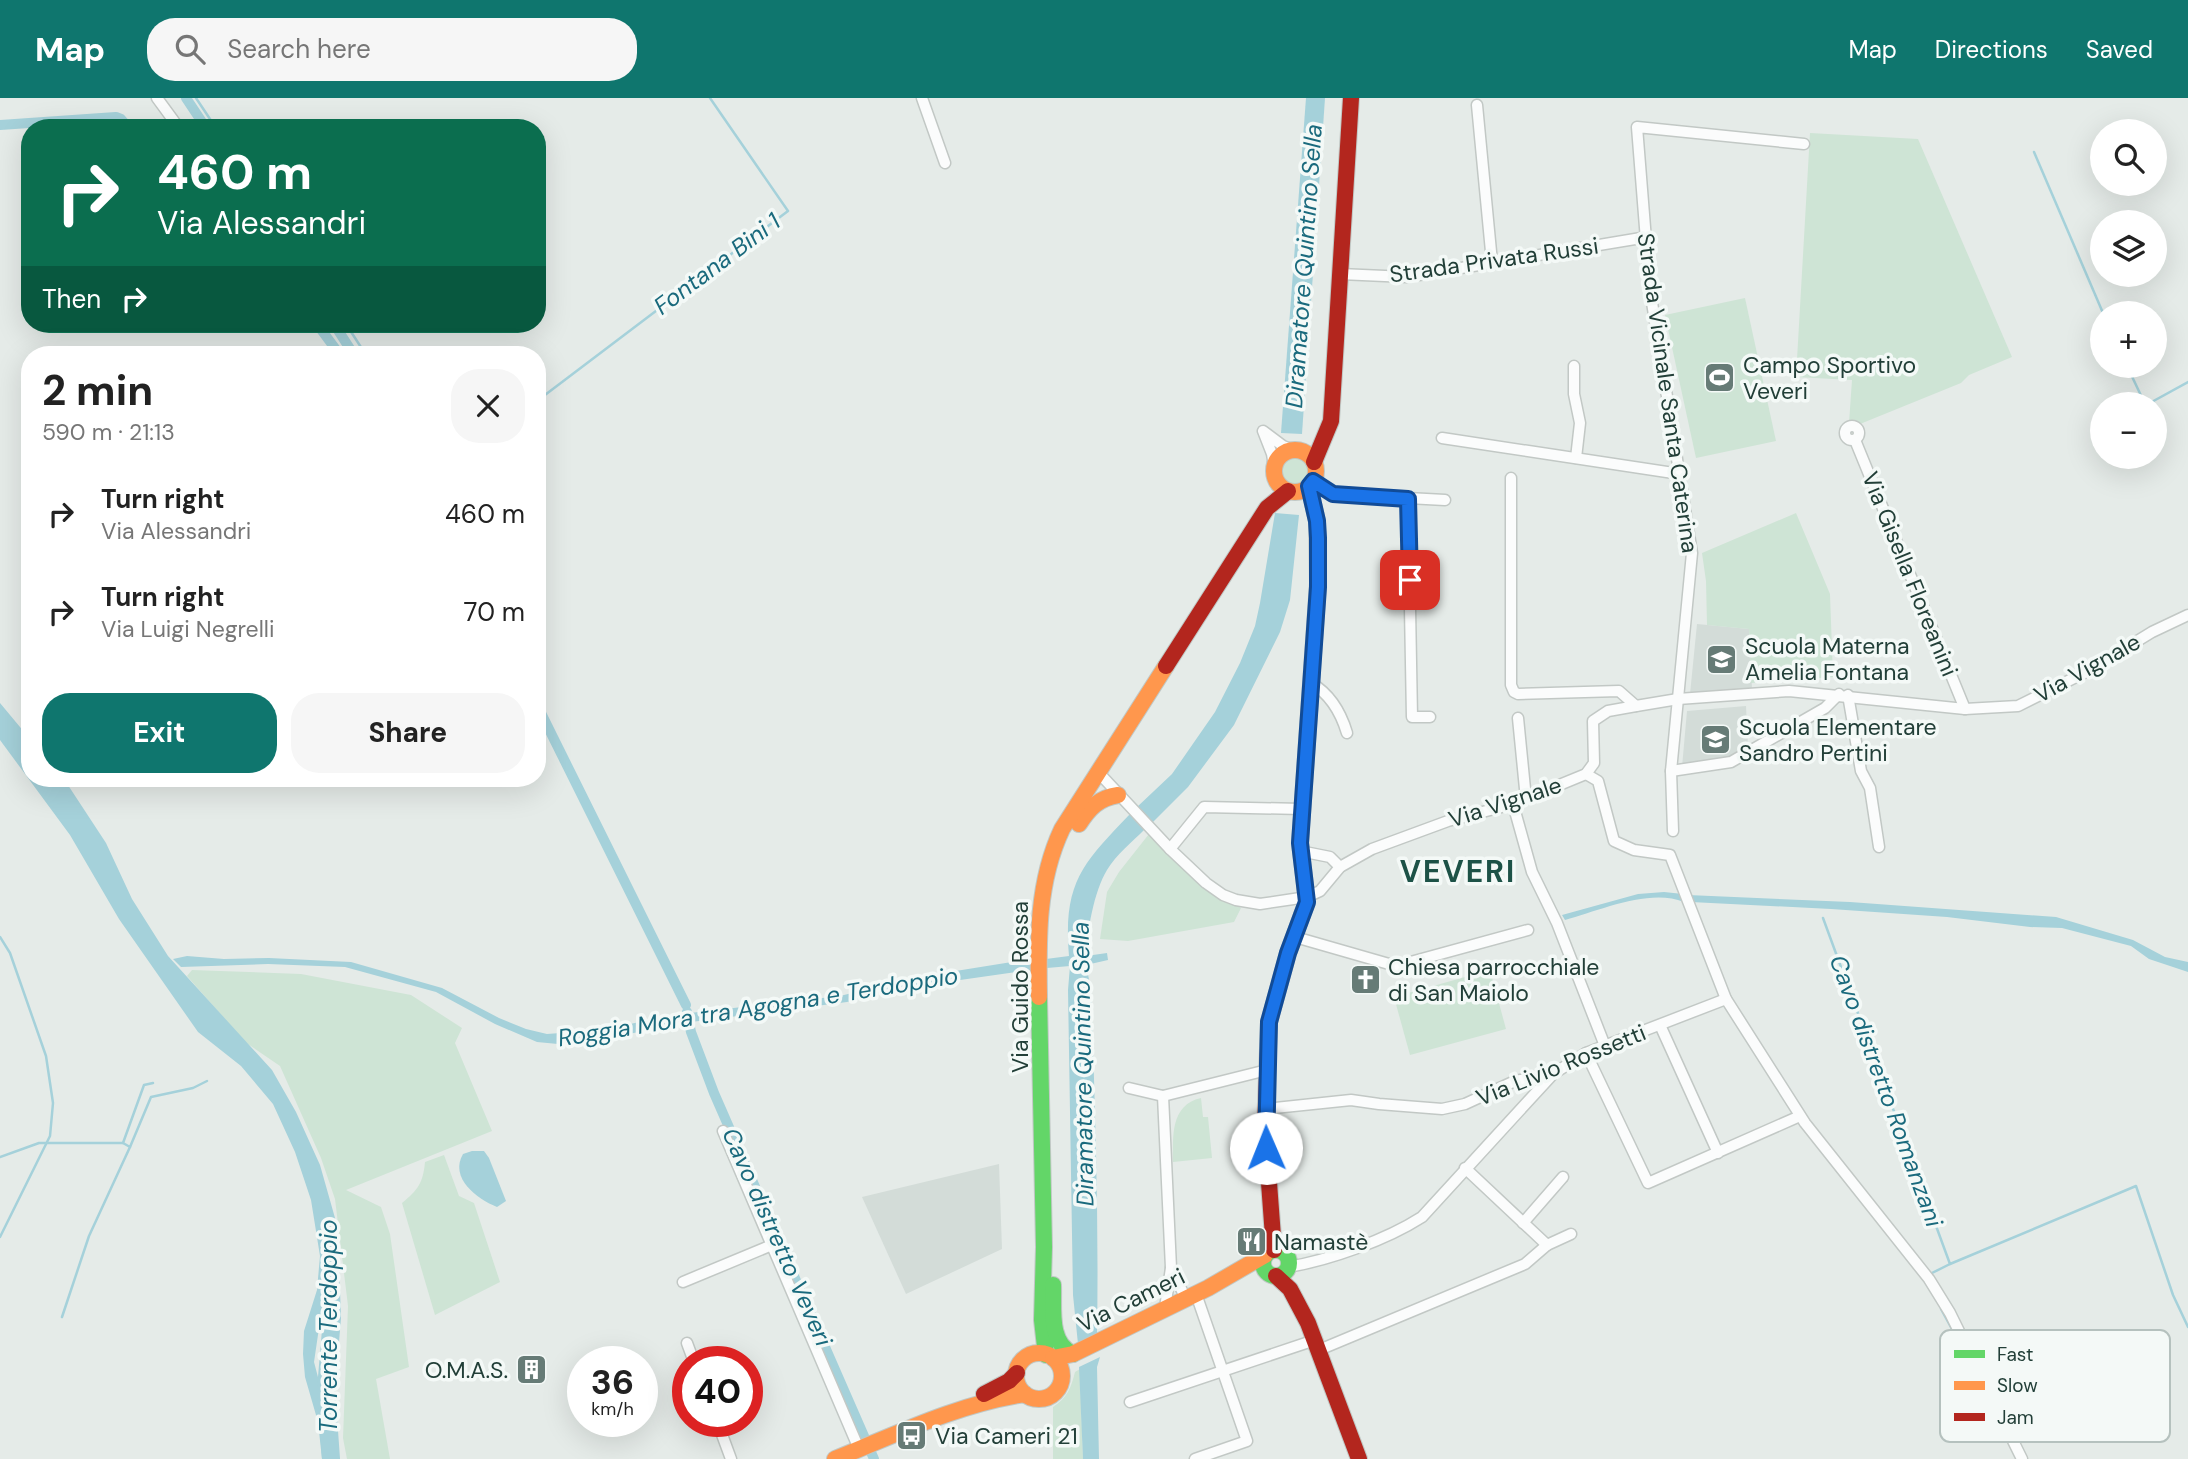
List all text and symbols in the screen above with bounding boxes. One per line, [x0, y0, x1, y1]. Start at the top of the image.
search box [147, 18, 637, 81]
text: Map [35, 28, 105, 71]
icon: search [171, 30, 209, 68]
text: Search here [227, 32, 371, 66]
text: Map [1849, 34, 1897, 65]
text: Directions [1935, 34, 2048, 65]
text: Saved [2086, 34, 2153, 65]
map controls [2090, 119, 2167, 469]
button: search [2090, 119, 2167, 196]
water label: Diramatore Quintino Sella [1278, 123, 1329, 409]
text: 460 m [157, 140, 312, 204]
icon: right [42, 147, 133, 238]
text: Via Alessandri [157, 202, 366, 244]
water label: Fontana Bini 1 [647, 206, 787, 321]
button: layers [2090, 210, 2167, 287]
street label: Strada Privata Russi [1388, 230, 1600, 290]
street label: Strada Vicinale Santa Caterina [1631, 231, 1705, 555]
icon: right [115, 280, 153, 318]
text: Then [42, 282, 101, 316]
button: + [2090, 301, 2167, 378]
place label: Campo Sportivo Veveri [1743, 350, 1916, 406]
sports icon: Campo Sportivo Veveri [1703, 361, 1737, 395]
text: 2 min [42, 363, 153, 418]
button: close [451, 369, 525, 443]
button: − [2090, 392, 2167, 469]
text: 590 m · 21:13 [42, 417, 175, 447]
street label: Via Gisella Floreanini [1855, 467, 1965, 681]
text: Turn right [101, 482, 225, 516]
icon: right [42, 495, 80, 533]
text: 460 m [445, 497, 525, 531]
text: Via Alessandri [101, 516, 251, 546]
pin [1380, 550, 1440, 610]
icon: arrive [1391, 561, 1429, 599]
text: Turn right [101, 580, 225, 614]
icon: right [42, 593, 80, 631]
text: 70 m [464, 595, 525, 629]
text: Via Luigi Negrelli [101, 614, 274, 644]
street label: Via Vignale [2028, 626, 2146, 710]
place label: Scuola Materna Amelia Fontana [1745, 631, 1910, 687]
school or university icon: Scuola Materna Amelia Fontana [1705, 642, 1739, 676]
button: Exit [42, 693, 277, 773]
button: Share [291, 693, 525, 773]
place label: Scuola Elementare Sandro Pertini [1739, 712, 1937, 768]
school or university icon: Scuola Elementare Sandro Pertini [1699, 723, 1733, 757]
street label: Via Vignale [1445, 770, 1565, 834]
district label: VEVERI [1400, 852, 1516, 891]
street label: Via Guido Rossa [1005, 901, 1035, 1073]
water label: Diramatore Quintino Sella [1065, 921, 1100, 1207]
water label: Cavo distretto Romanzani [1823, 951, 1951, 1232]
place label: Chiesa parrocchiale di San Maiolo [1388, 952, 1599, 1008]
water label: Roggia Mora tra Agogna e Terdoppio [556, 960, 960, 1053]
church icon: Chiesa parrocchiale di San Maiolo [1348, 963, 1382, 997]
street label: Via Livio Rossetti [1472, 1017, 1650, 1113]
position arrow [1229, 1111, 1303, 1185]
water label: Cavo distretto Veveri [715, 1123, 840, 1352]
water label: Torrente Terdoppio [313, 1219, 344, 1433]
restaurant icon: Namastè [1234, 1225, 1268, 1259]
place label: Namastè [1274, 1227, 1368, 1257]
street label: Via Cameri [1072, 1261, 1190, 1339]
legend [1940, 1330, 2170, 1442]
text: Fast [1997, 1342, 2033, 1367]
speed limit sign: 40 [672, 1346, 763, 1437]
building icon: O.M.A.S. [514, 1353, 548, 1387]
place label: O.M.A.S. [425, 1355, 508, 1385]
text: 36 [591, 1359, 634, 1405]
text: Slow [1997, 1373, 2038, 1398]
text: km/h [591, 1397, 634, 1421]
text: Jam [1997, 1405, 2034, 1430]
bus stop icon: Via Cameri 21 [895, 1419, 929, 1453]
place label: Via Cameri 21 [935, 1421, 1078, 1451]

